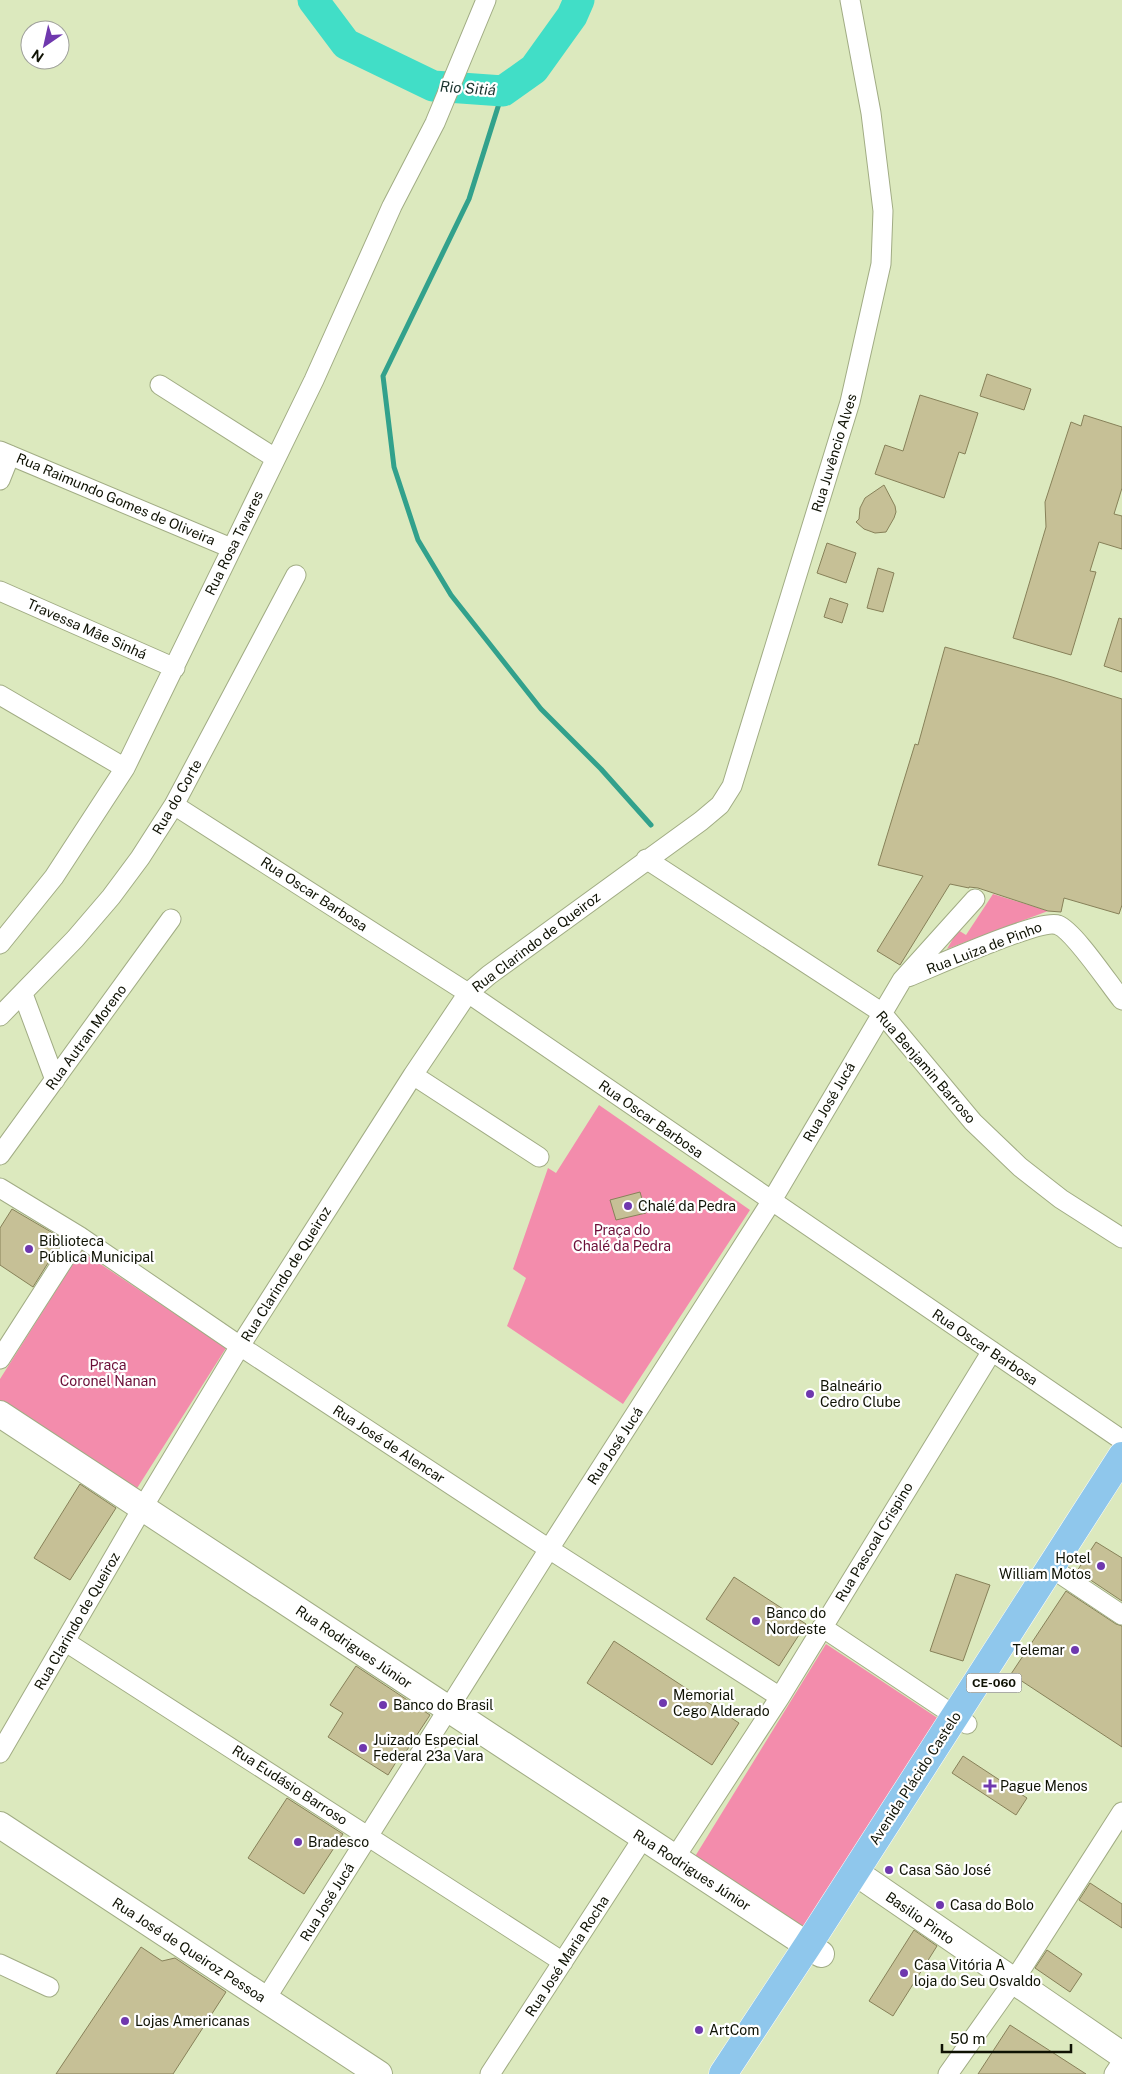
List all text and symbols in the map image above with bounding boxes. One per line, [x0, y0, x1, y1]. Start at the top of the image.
north arrow [20, 20, 70, 70]
text: N [29, 46, 47, 65]
water label: Rio Sitiá [439, 78, 497, 98]
street label: Rua Juvêncio Alves [808, 392, 860, 514]
street label: Rua Raimundo Gomes de Oliveira [14, 450, 218, 548]
street label: Rua Rosa Tavares [202, 488, 266, 598]
street label: Travessa Mãe Sinhá [25, 595, 149, 663]
street label: Rua do Corte [149, 757, 205, 837]
street label: Rua Oscar Barbosa [258, 854, 370, 934]
street label: Rua Clarindo de Queiroz [469, 888, 603, 995]
street label: Rua Luiza de Pinho [924, 919, 1044, 977]
street label: Rua Autran Moreno [43, 981, 130, 1093]
street label: Rua Benjamin Barroso [873, 1008, 979, 1126]
street label: Rua José Jucá [800, 1059, 858, 1145]
street label: Rua Oscar Barbosa [596, 1077, 706, 1161]
place label: Chalé da Pedra [638, 1198, 736, 1214]
marker: Chalé da Pedra [622, 1200, 634, 1212]
street label: Rua Clarindo de Queiroz [238, 1203, 334, 1344]
park label: Praça do Chalé da Pedra [573, 1222, 671, 1254]
place label: Biblioteca Pública Municipal [39, 1233, 154, 1265]
marker: Biblioteca Pública Municipal [23, 1243, 35, 1255]
street label: Rua Oscar Barbosa [929, 1306, 1041, 1388]
park label: Praça Coronel Nanan [60, 1357, 156, 1389]
place label: Balneário Cedro Clube [820, 1378, 901, 1410]
marker: Balneário Cedro Clube [804, 1388, 816, 1400]
street label: Rua José de Alencar [330, 1402, 448, 1486]
street label: Rua José Jucá [584, 1404, 646, 1488]
street label: Rua Pascoal Crispino [832, 1479, 916, 1605]
street label: Rua Clarindo de Queiroz [31, 1549, 123, 1693]
place label: Hotel William Motos [999, 1550, 1091, 1582]
marker: Hotel William Motos [1095, 1560, 1107, 1572]
street label: Rua Rodrigues Júnior [293, 1602, 415, 1692]
place label: Banco do Nordeste [766, 1605, 826, 1637]
marker: Banco do Nordeste [750, 1615, 762, 1627]
place label: Telemar [1013, 1642, 1065, 1658]
marker: Telemar [1069, 1644, 1081, 1656]
road number: CE-060 [966, 1674, 1022, 1692]
place label: Memorial Cego Alderado [673, 1687, 770, 1719]
place label: Banco do Brasil [393, 1697, 494, 1713]
marker: Memorial Cego Alderado [657, 1697, 669, 1709]
marker: Banco do Brasil [377, 1699, 389, 1711]
street label: Avenida Plácido Castelo [866, 1708, 964, 1848]
place label: Juizado Especial Federal 23a Vara [373, 1732, 483, 1764]
street label: Rua Eudásio Barroso [229, 1742, 351, 1828]
marker: Juizado Especial Federal 23a Vara [357, 1742, 369, 1754]
place label: Pague Menos [1000, 1778, 1088, 1794]
marker: Pague Menos [984, 1780, 996, 1792]
street label: Rua Rodrigues Júnior [630, 1826, 754, 1914]
place label: Bradesco [308, 1834, 369, 1850]
marker: Bradesco [292, 1836, 304, 1848]
street label: Rua José Jucá [297, 1860, 357, 1944]
place label: Casa São José [899, 1862, 991, 1878]
marker: Casa São José [883, 1864, 895, 1876]
street label: Basilio Pinto [883, 1889, 957, 1948]
street label: Rua José Maria Rocha [522, 1893, 612, 2019]
street label: Rua José de Queiroz Pessoa [109, 1894, 269, 2006]
place label: Casa do Bolo [950, 1897, 1034, 1913]
marker: Casa do Bolo [934, 1899, 946, 1911]
place label: Casa Vitória A loja do Seu Osvaldo [914, 1957, 1041, 1989]
marker: Casa Vitória A loja do Seu Osvaldo [898, 1967, 910, 1979]
place label: Lojas Americanas [135, 2013, 250, 2029]
marker: Lojas Americanas [119, 2015, 131, 2027]
place label: ArtCom [709, 2022, 759, 2038]
scale bar [942, 2022, 1071, 2054]
marker: ArtCom [693, 2024, 705, 2036]
text: 50 m [950, 2030, 985, 2047]

